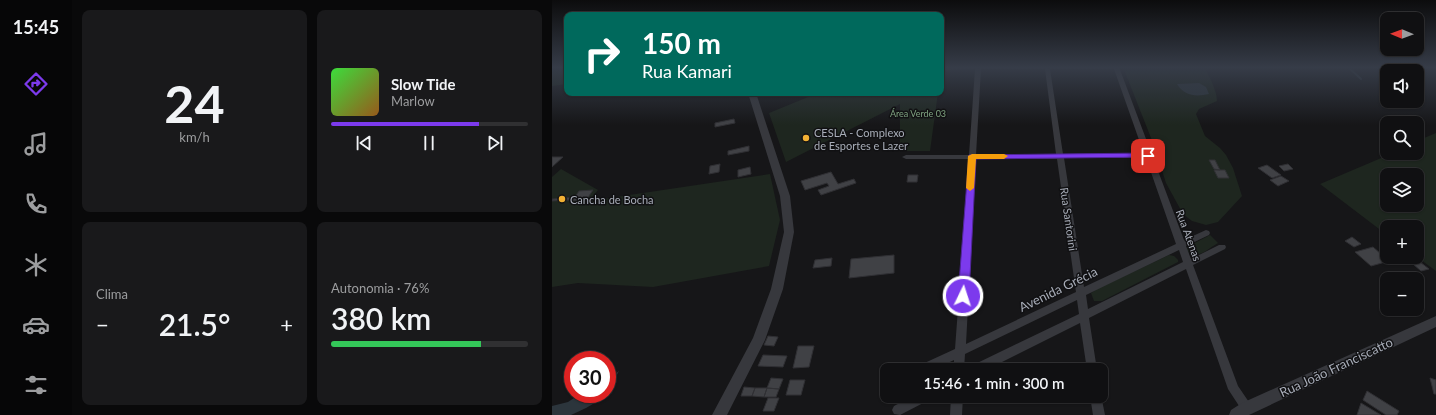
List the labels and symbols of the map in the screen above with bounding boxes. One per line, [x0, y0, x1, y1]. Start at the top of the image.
north arrow [1380, 12, 1424, 56]
park label: Área Verde 03 [890, 108, 946, 119]
place label: CESLA - Complexo de Esportes e Lazer [814, 126, 908, 152]
marker: CESLA - Complexo de Esportes e Lazer [801, 133, 811, 143]
pin [1131, 139, 1165, 173]
street label: Rua Santorini [1058, 186, 1080, 252]
place label: Cancha de Bocha [570, 193, 654, 206]
marker: Cancha de Bocha [557, 194, 567, 204]
street label: Rua Atenas [1174, 207, 1204, 263]
street label: Avenida Grécia [1016, 263, 1100, 315]
position arrow [942, 275, 984, 317]
street label: Rua João Franciscatto [1277, 334, 1395, 400]
speed limit sign: 30 [564, 351, 616, 403]

